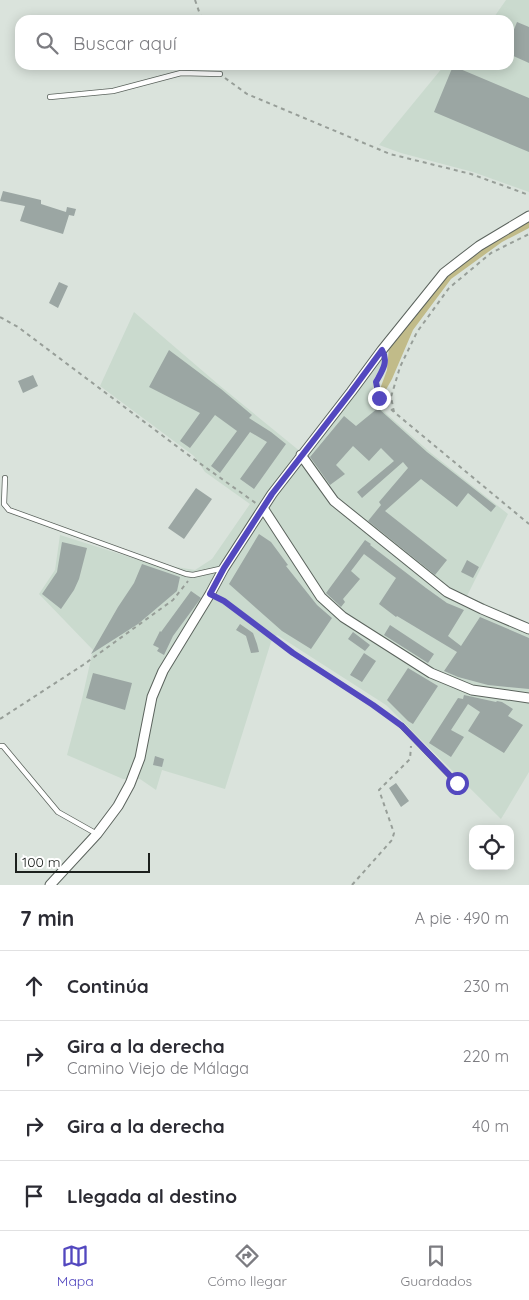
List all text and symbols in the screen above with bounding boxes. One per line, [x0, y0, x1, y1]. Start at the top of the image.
search box [15, 15, 514, 70]
icon: search [33, 29, 61, 57]
text: Buscar aquí [73, 31, 177, 55]
route end [368, 387, 391, 410]
route start [446, 772, 469, 795]
map controls [469, 825, 514, 870]
button: locate [469, 825, 514, 870]
scale bar [15, 850, 150, 873]
text: 100 m [22, 853, 60, 871]
text: 7 min [20, 905, 74, 931]
text: A pie · 490 m [415, 908, 509, 928]
icon: ahead [20, 972, 48, 1000]
text: Continúa [67, 974, 149, 998]
text: 230 m [463, 976, 509, 996]
text: Gira a la derecha [67, 1034, 225, 1058]
icon: right [20, 1042, 48, 1070]
text: 220 m [463, 1046, 509, 1066]
text: Camino Viejo de Málaga [67, 1058, 249, 1078]
icon: right [20, 1112, 48, 1140]
text: Gira a la derecha [67, 1114, 225, 1138]
text: 40 m [472, 1116, 509, 1136]
icon: arrive [20, 1182, 48, 1210]
text: Llegada al destino [67, 1184, 237, 1208]
tab: Mapa [57, 1242, 94, 1290]
tab: Cómo llegar [207, 1242, 287, 1290]
tab: Guardados [400, 1242, 472, 1290]

